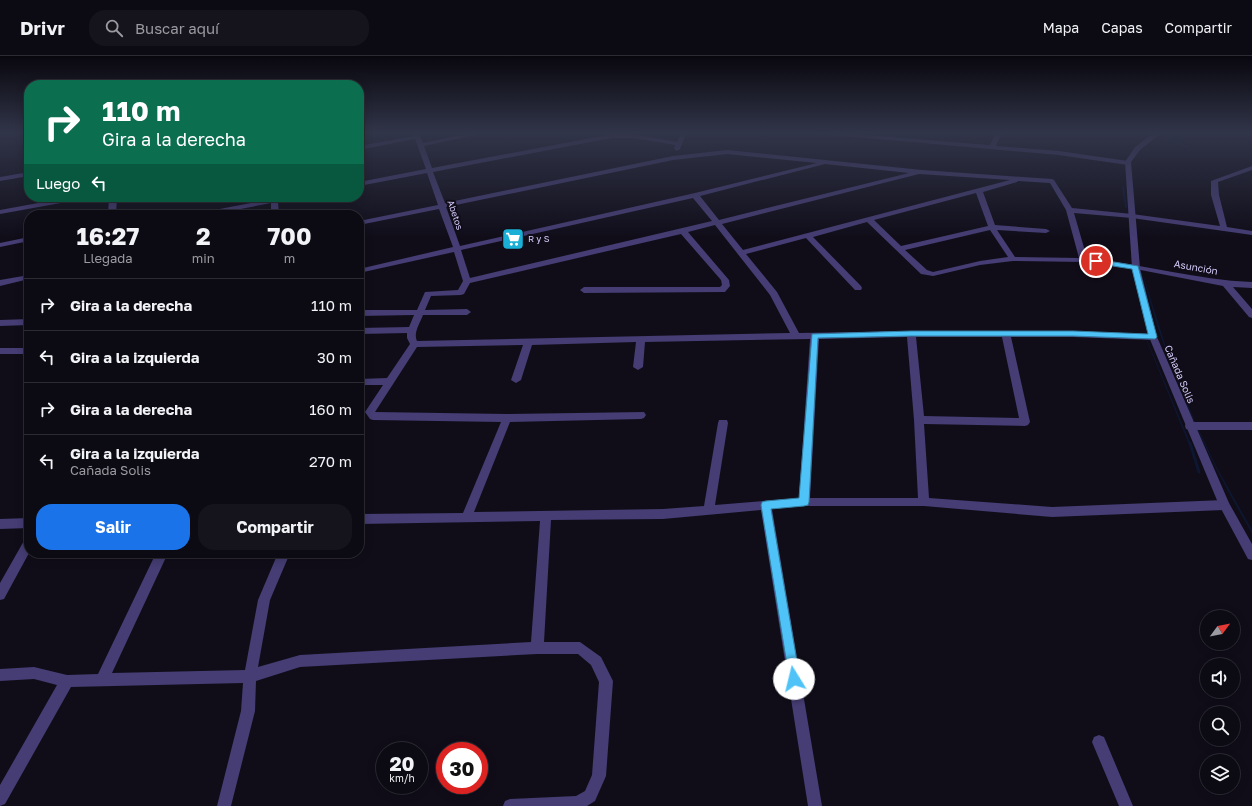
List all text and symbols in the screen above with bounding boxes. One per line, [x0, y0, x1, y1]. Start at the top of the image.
search box [89, 10, 369, 46]
text: Drivr [20, 16, 65, 39]
icon: search [103, 17, 125, 39]
text: Buscar aquí [135, 19, 219, 37]
text: Mapa [1043, 19, 1079, 36]
text: Capas [1101, 19, 1143, 36]
text: Compartir [1165, 19, 1232, 36]
text: 110 m [102, 94, 181, 127]
icon: right [36, 96, 88, 148]
text: Gira a la derecha [102, 128, 246, 150]
icon: left [88, 172, 110, 194]
text: Luego [36, 174, 80, 192]
street label: Abetos [445, 199, 466, 231]
text: 16:27 [76, 221, 139, 250]
text: 2 [196, 221, 211, 250]
text: 700 [267, 221, 312, 250]
supermarket icon: R y S [500, 226, 526, 252]
place label: R y S [528, 233, 550, 244]
pin [1079, 244, 1113, 278]
text: Llegada [83, 250, 133, 266]
text: min [192, 250, 215, 266]
text: m [284, 250, 295, 266]
icon: arrive [1085, 250, 1107, 272]
street label: Asunción [1173, 257, 1219, 277]
icon: right [36, 294, 58, 316]
text: Gira a la derecha [70, 296, 192, 314]
text: 110 m [311, 296, 352, 314]
street label: Cañada Solis [1162, 343, 1198, 405]
icon: left [36, 346, 58, 368]
text: Gira a la izquierda [70, 348, 200, 366]
text: 30 m [317, 348, 352, 366]
icon: right [36, 398, 58, 420]
text: Gira a la derecha [70, 400, 192, 418]
text: 160 m [309, 400, 352, 418]
text: Gira a la izquierda [70, 444, 200, 462]
icon: left [36, 450, 58, 472]
text: 270 m [309, 452, 352, 470]
text: Cañada Solis [70, 462, 151, 478]
button: Salir [36, 504, 190, 550]
button: Compartir [198, 504, 352, 550]
north arrow [1200, 610, 1240, 650]
map controls [1200, 610, 1240, 794]
position arrow [773, 658, 815, 700]
button: sound [1200, 658, 1240, 698]
button: search [1200, 706, 1240, 746]
speed limit sign: 30 [436, 742, 488, 794]
text: 20 [389, 751, 415, 775]
button: layers [1200, 754, 1240, 794]
text: km/h [389, 772, 415, 784]

